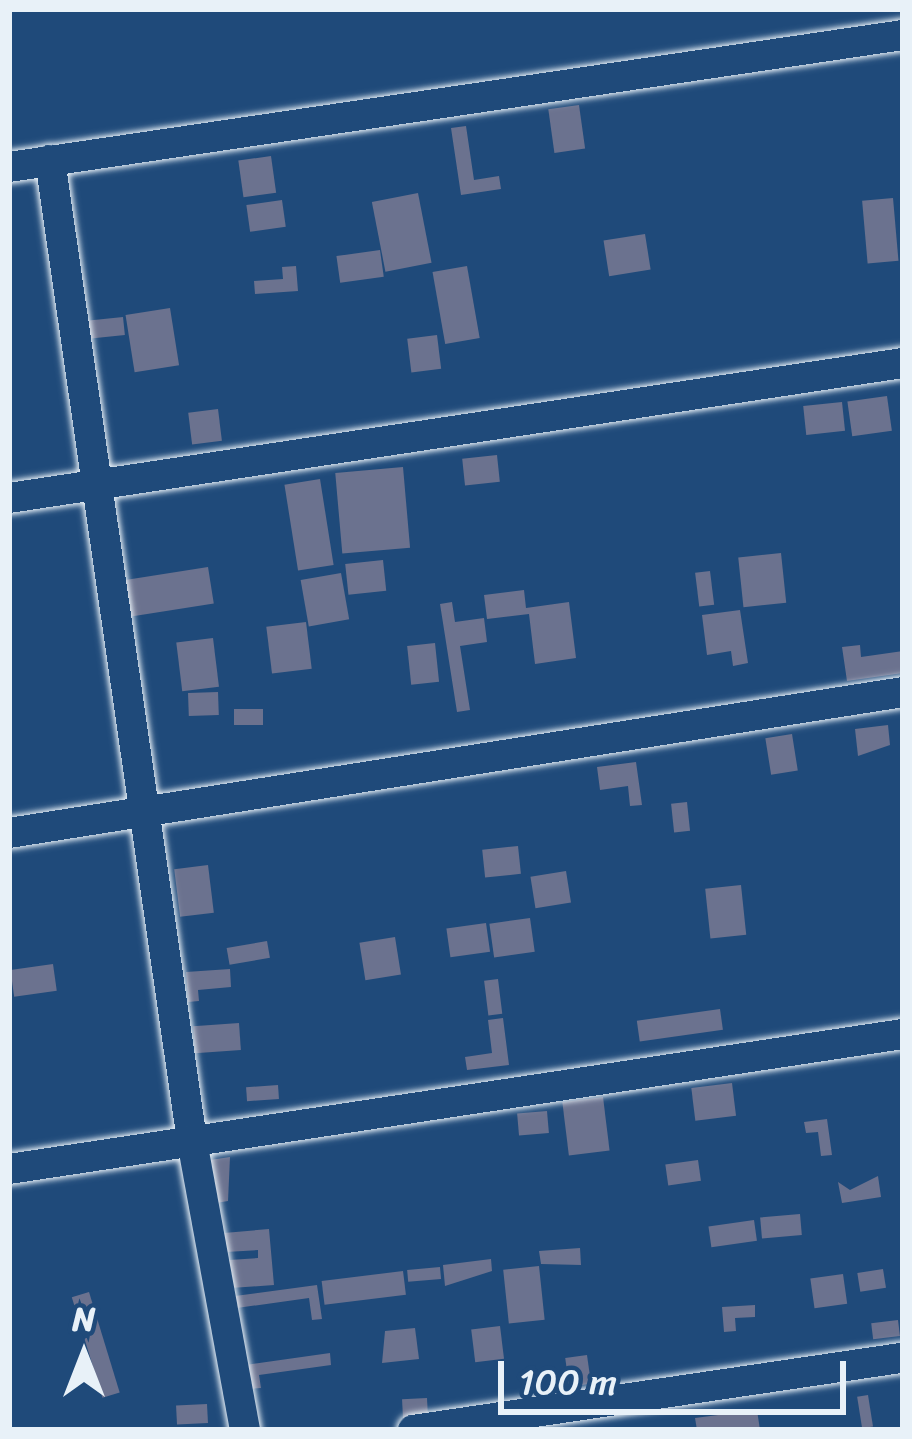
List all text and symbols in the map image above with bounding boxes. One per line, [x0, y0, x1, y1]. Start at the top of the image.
text: N [73, 1290, 95, 1348]
north arrow [24, 1295, 144, 1415]
scale bar [504, 1337, 852, 1411]
text: 100 m [519, 1350, 617, 1414]

